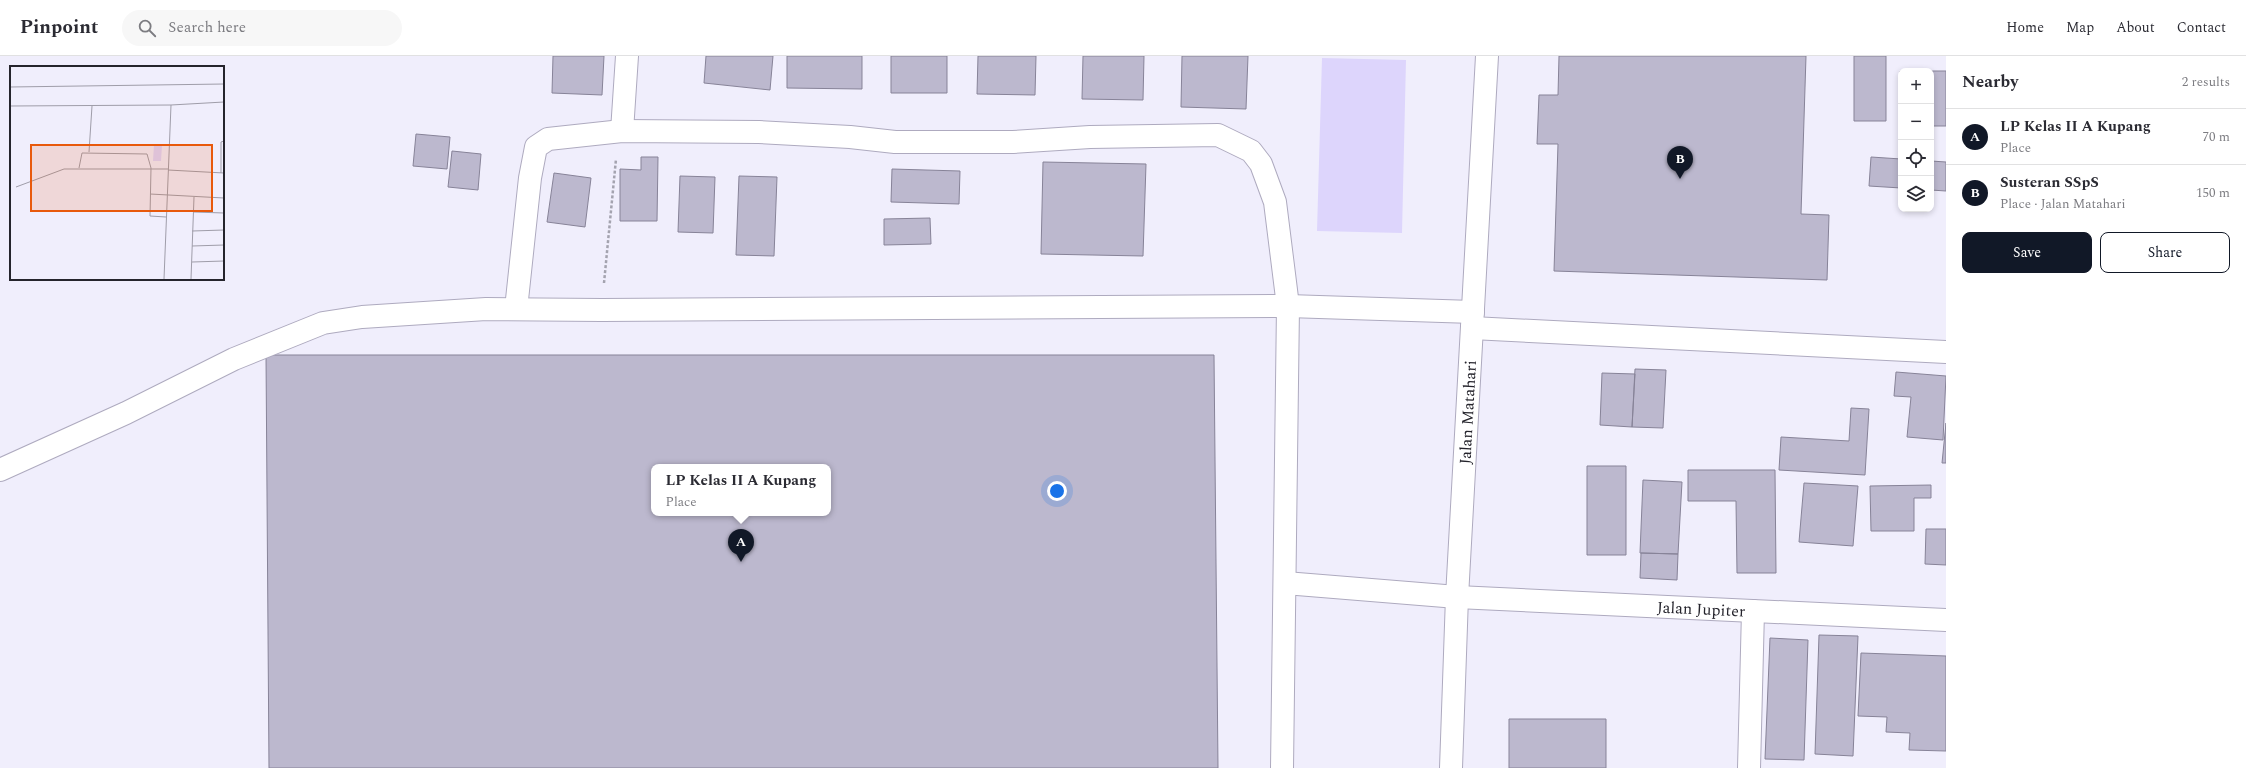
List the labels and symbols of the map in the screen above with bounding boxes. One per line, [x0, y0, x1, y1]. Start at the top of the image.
inset map [10, 66, 224, 280]
pin: B [1667, 146, 1693, 179]
street label: Jalan Matahari [1453, 360, 1483, 465]
your location [1047, 481, 1067, 501]
pin: A [728, 529, 754, 562]
street label: Jalan Jupiter [1656, 595, 1746, 624]

